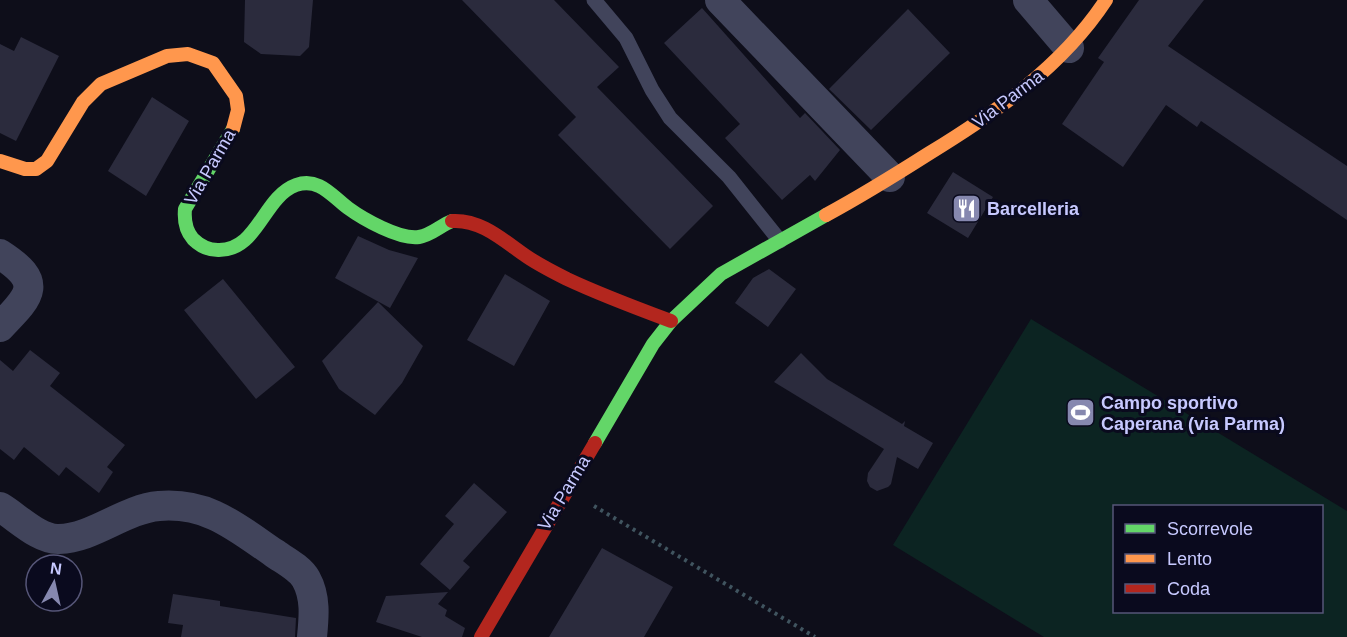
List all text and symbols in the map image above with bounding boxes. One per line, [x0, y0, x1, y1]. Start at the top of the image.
street label: Via Parma [969, 65, 1048, 132]
street label: Via Parma [180, 125, 240, 208]
restaurant icon: Barcelleria [950, 193, 982, 225]
place label: Barcelleria [987, 199, 1080, 219]
place label: Campo sportivo Caperana (via Parma) [1101, 393, 1285, 434]
sports icon: Campo sportivo Caperana (via Parma) [1064, 397, 1096, 429]
street label: Via Parma [534, 451, 595, 534]
legend [1113, 505, 1323, 613]
text: Scorrevole [1167, 519, 1253, 539]
text: Lento [1167, 549, 1212, 569]
north arrow [24, 553, 84, 613]
text: N [49, 559, 63, 578]
text: Coda [1167, 579, 1211, 599]

